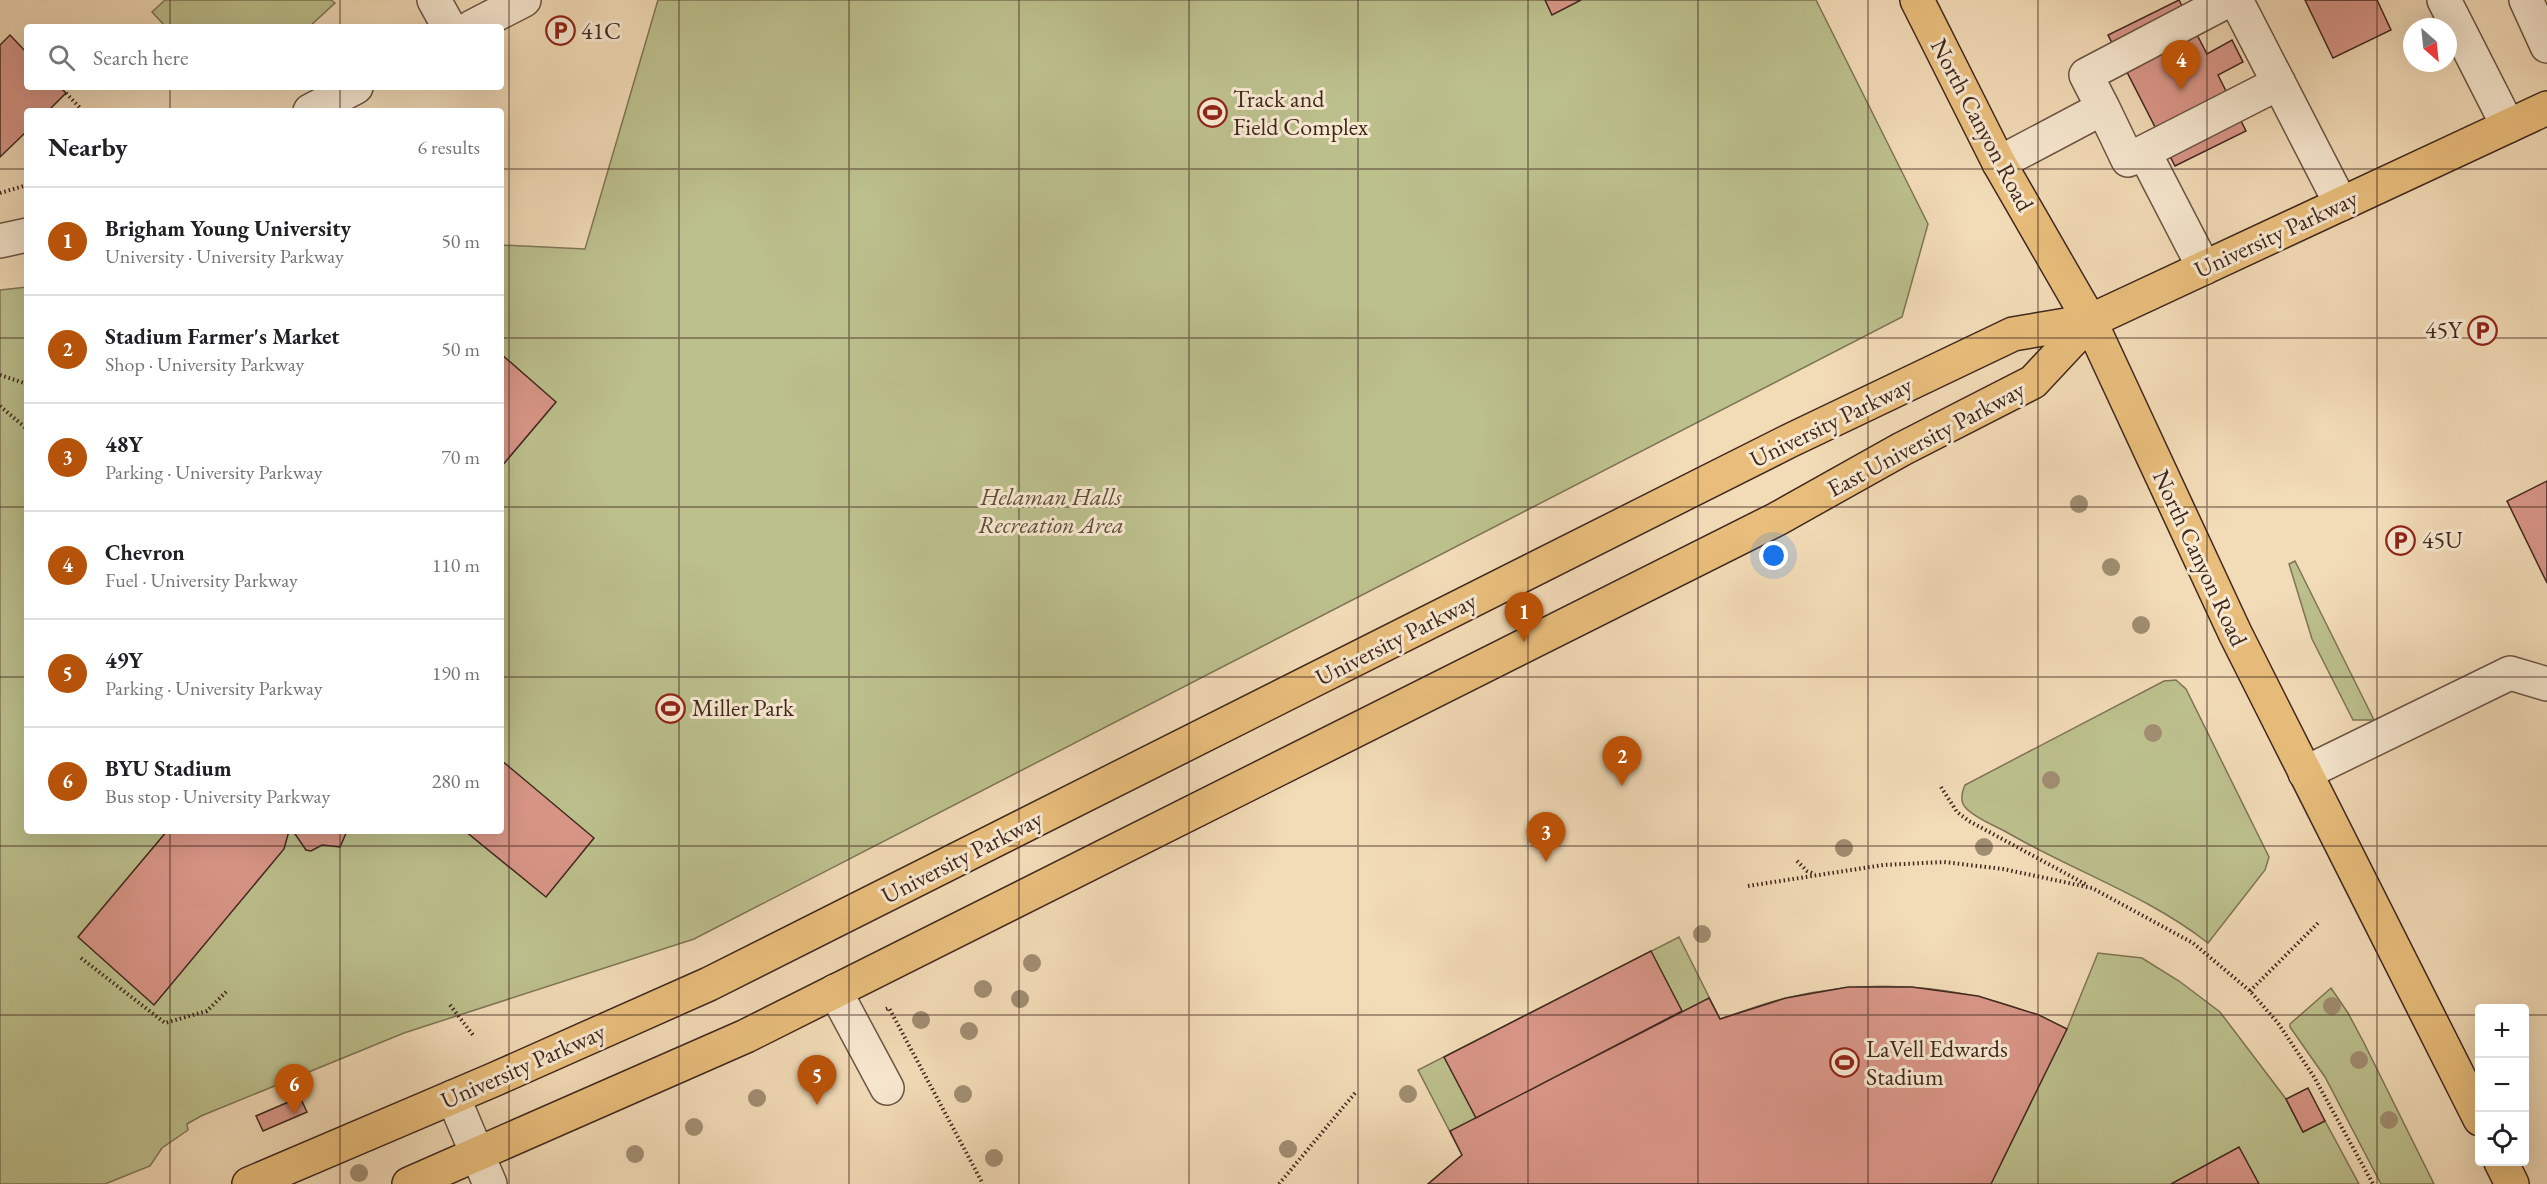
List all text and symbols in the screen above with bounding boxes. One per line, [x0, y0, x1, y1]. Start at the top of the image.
parking icon: 41C [544, 15, 576, 47]
place label: 41C [581, 15, 621, 46]
north arrow [2403, 18, 2457, 72]
search box [24, 24, 504, 90]
street label: North Canyon Road [1924, 33, 2041, 217]
pin: 4 [2162, 40, 2200, 90]
icon: search [45, 41, 78, 74]
text: Search here [93, 43, 188, 72]
place label: Track and Field Complex [1233, 83, 1369, 142]
sports icon: Track and Field Complex [1196, 97, 1228, 129]
text: Nearby [48, 130, 128, 164]
text: 6 results [417, 134, 480, 160]
street label: University Parkway [2189, 182, 2363, 285]
text: Brigham Young University [105, 214, 351, 243]
text: 1 [62, 228, 73, 254]
text: 50 m [441, 228, 480, 254]
text: University · University Parkway [105, 243, 344, 269]
place label: 45Y [2425, 314, 2463, 345]
parking icon: 45Y [2467, 314, 2499, 346]
text: Stadium Farmer's Market [105, 322, 340, 351]
text: 2 [62, 336, 73, 362]
text: 50 m [441, 336, 480, 362]
text: Shop · University Parkway [105, 351, 304, 377]
street label: University Parkway [1745, 369, 1917, 474]
street label: East University Parkway [1822, 373, 2030, 504]
text: 48Y [105, 430, 143, 459]
text: 3 [62, 444, 73, 470]
text: 70 m [441, 444, 480, 470]
text: Parking · University Parkway [105, 459, 323, 485]
street label: North Canyon Road [2146, 464, 2255, 652]
park label: Helaman Halls Recreation Area [978, 481, 1124, 540]
parking icon: 45U [2385, 524, 2417, 556]
place label: 45U [2422, 524, 2463, 555]
text: Chevron [105, 538, 185, 567]
your location [1759, 541, 1788, 570]
text: 4 [62, 552, 73, 578]
text: 110 m [432, 552, 480, 578]
text: Fuel · University Parkway [105, 567, 298, 593]
street label: University Parkway [1310, 584, 1482, 693]
pin: 1 [1504, 592, 1544, 642]
text: 49Y [105, 646, 143, 675]
text: 5 [62, 660, 73, 686]
text: 190 m [432, 660, 480, 686]
text: Parking · University Parkway [105, 675, 323, 701]
sports icon: Miller Park [655, 692, 687, 724]
place label: Miller Park [692, 692, 795, 723]
pin: 2 [1602, 736, 1642, 786]
text: BYU Stadium [105, 754, 231, 783]
text: 6 [62, 768, 73, 794]
text: 280 m [432, 768, 480, 794]
text: Bus stop · University Parkway [105, 783, 330, 809]
street label: University Parkway [876, 802, 1048, 911]
pin: 3 [1526, 812, 1566, 862]
map controls [2475, 1004, 2529, 1166]
button: + [2475, 1004, 2529, 1058]
street label: University Parkway [436, 1015, 610, 1116]
place label: LaVell Edwards Stadium [1866, 1033, 2008, 1092]
sports icon: LaVell Edwards Stadium [1829, 1047, 1861, 1079]
pin: 5 [798, 1056, 836, 1105]
button: − [2475, 1058, 2529, 1112]
pin: 6 [274, 1064, 314, 1114]
button: locate [2475, 1112, 2529, 1166]

